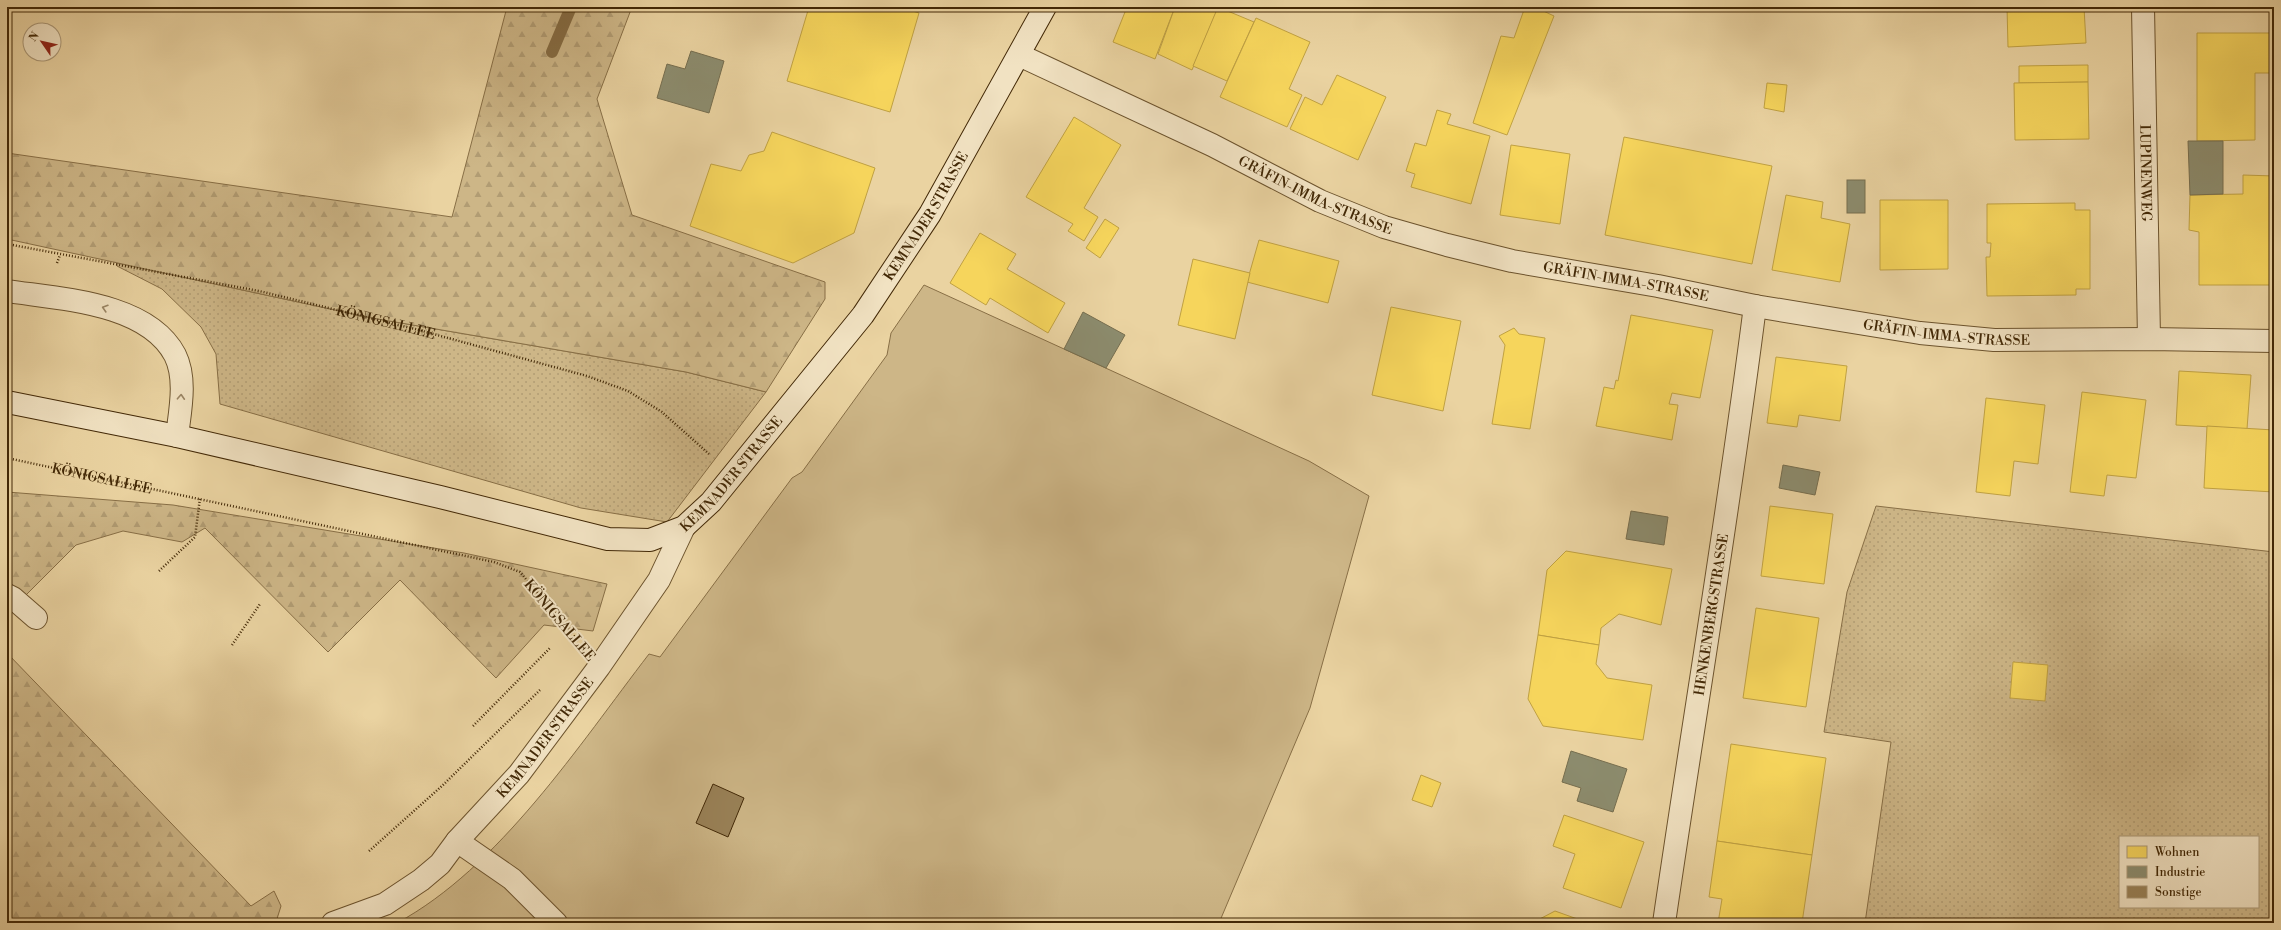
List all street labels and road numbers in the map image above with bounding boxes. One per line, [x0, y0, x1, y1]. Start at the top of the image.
street label: LUPINENWEG [2135, 124, 2155, 222]
street label: KEMNADER STRASSE [880, 149, 973, 285]
street label: GRÄFIN-IMMA-STRASSE [1235, 152, 1394, 239]
street label: GRÄFIN-IMMA-STRASSE [1542, 258, 1710, 306]
street label: KÖNIGSALLEE [334, 302, 437, 344]
street label: GRÄFIN-IMMA-STRASSE [1862, 316, 2030, 350]
street label: KEMNADER STRASSE [676, 413, 787, 536]
street label: KÖNIGSALLEE [50, 460, 153, 499]
street label: HENKENBERGSTRASSE [1691, 532, 1733, 697]
street label: KÖNIGSALLEE [520, 575, 600, 665]
street label: KEMNADER STRASSE [493, 674, 598, 802]

